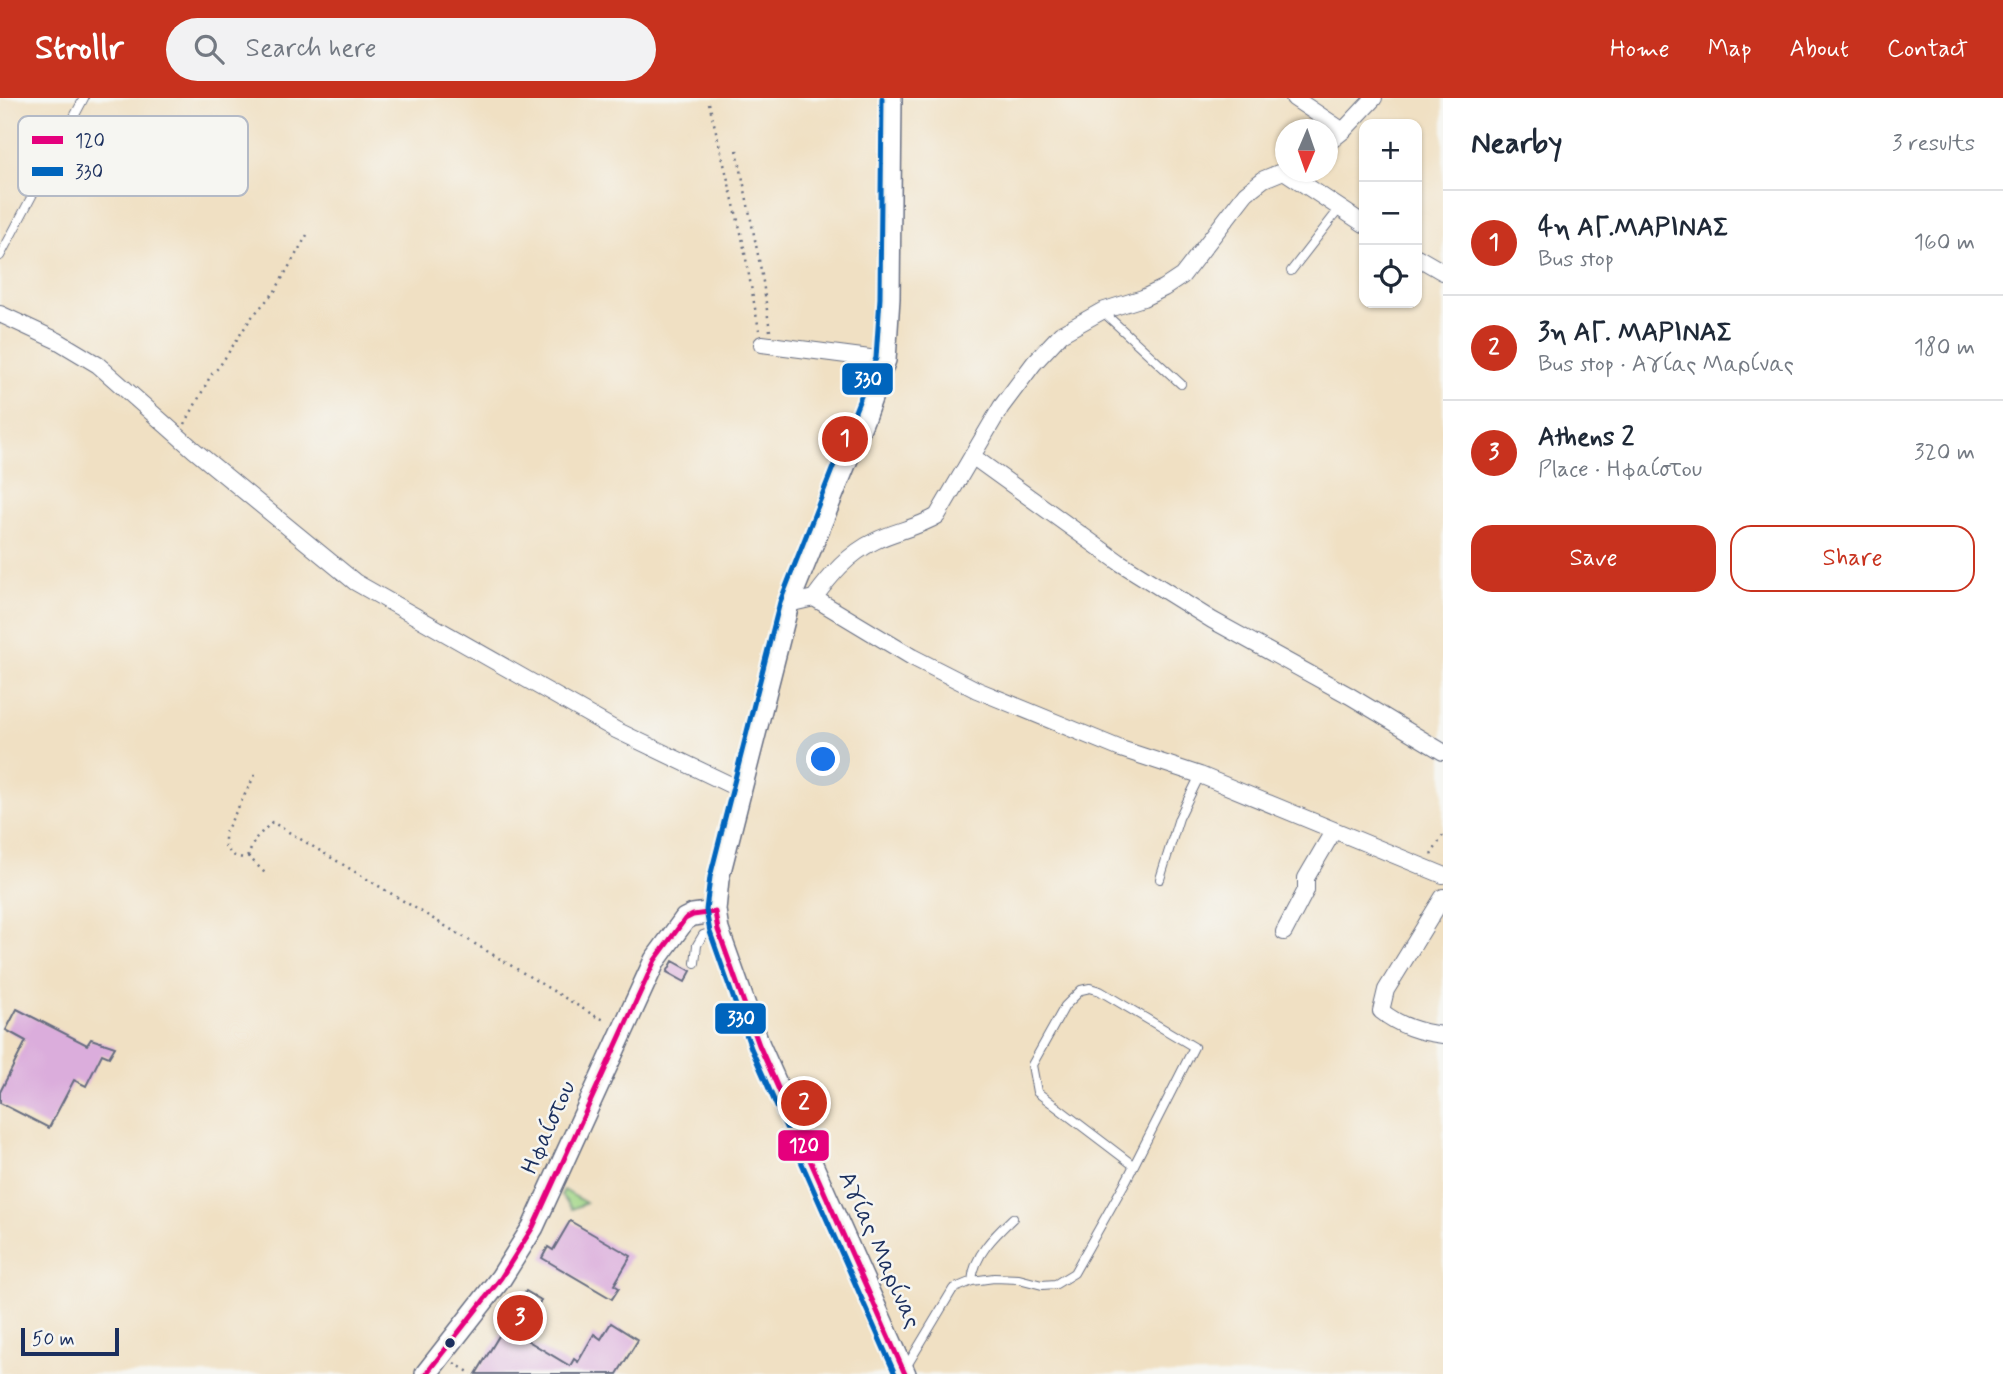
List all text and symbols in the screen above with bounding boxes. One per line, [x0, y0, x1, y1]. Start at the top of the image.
search box [166, 18, 656, 81]
text: Strollr [35, 27, 124, 71]
icon: search [190, 30, 228, 68]
text: Search here [246, 32, 377, 66]
text: Home [1610, 34, 1670, 65]
text: Map [1708, 34, 1752, 65]
text: About [1790, 34, 1849, 65]
text: Contact [1887, 34, 1968, 65]
legend [18, 116, 248, 196]
north arrow [1275, 119, 1338, 182]
map controls [1359, 119, 1422, 308]
button: + [1359, 119, 1422, 182]
text: Nearby [1471, 124, 1562, 163]
text: 120 [75, 129, 105, 154]
text: 3 results [1892, 129, 1975, 159]
text: 330 [75, 160, 103, 185]
button: − [1359, 182, 1422, 245]
text: 4η ΑΓ.ΜΑΡΙΝΑΣ [1538, 211, 1729, 245]
text: 1 [1489, 228, 1499, 258]
text: 160 m [1914, 228, 1975, 258]
button: locate [1359, 245, 1422, 308]
text: Bus stop [1538, 245, 1614, 275]
text: 3η ΑΓ. ΜΑΡΙΝΑΣ [1538, 316, 1732, 350]
text: 2 [1488, 333, 1500, 363]
text: 180 m [1914, 333, 1975, 363]
text: Bus stop · Αγίας Μαρίνας [1538, 350, 1794, 380]
line badge: 330 [841, 362, 894, 396]
text: 330 [854, 368, 882, 393]
pin: 1 [822, 413, 868, 465]
text: Athens 2 [1538, 421, 1634, 455]
text: 3 [1489, 438, 1499, 468]
text: 320 m [1914, 438, 1975, 468]
text: Place · Ηφαίστου [1538, 455, 1702, 485]
button: Save [1471, 525, 1716, 592]
button: Share [1730, 525, 1975, 592]
your location [806, 742, 840, 776]
line badge: 330 [714, 1002, 767, 1035]
text: 330 [727, 1007, 755, 1032]
street label: Ηφαίστου [515, 1076, 584, 1180]
pin: 2 [781, 1077, 827, 1129]
line badge: 120 [777, 1129, 830, 1162]
text: 120 [789, 1134, 819, 1159]
street label: Αγίας Μαρίνας [830, 1166, 928, 1334]
pin: 3 [497, 1292, 543, 1344]
scale bar [21, 1325, 119, 1357]
text: 50 m [32, 1327, 75, 1352]
unlabelled marker [443, 1336, 457, 1350]

